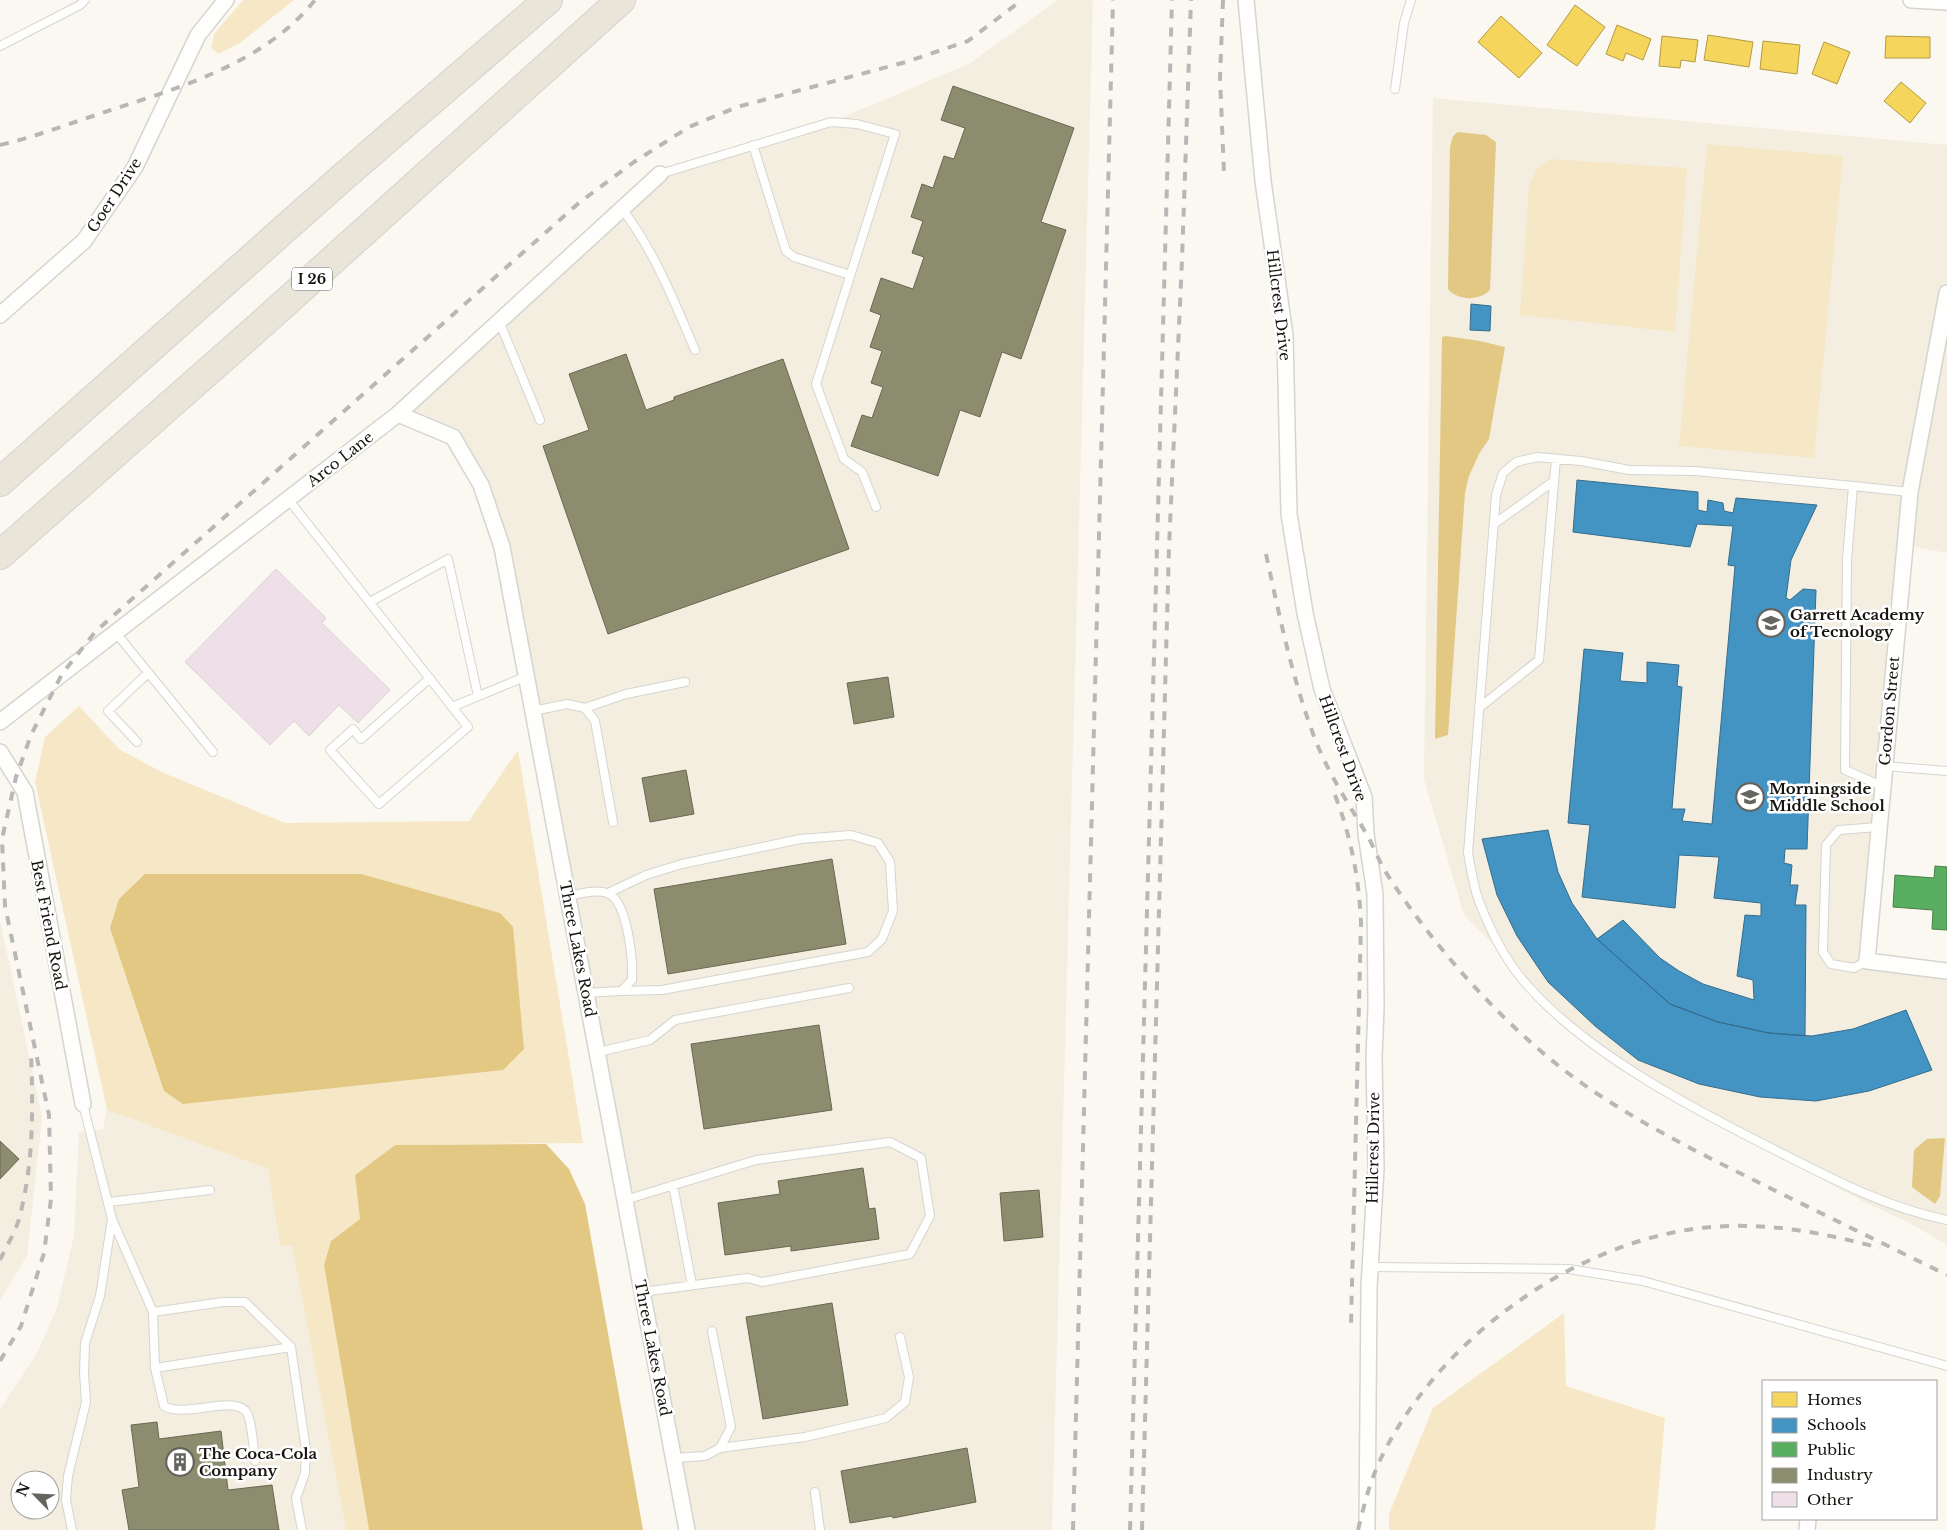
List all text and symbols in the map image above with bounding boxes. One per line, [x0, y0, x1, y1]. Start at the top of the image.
street label: Goer Drive [83, 154, 145, 236]
street label: Hillcrest Drive [1263, 248, 1295, 362]
road number: I 26 [292, 268, 332, 290]
street label: Arco Lane [302, 427, 377, 491]
place label: Garrett Academy of Tecnology [1790, 605, 1925, 641]
school or university icon: Garrett Academy of Tecnology [1756, 608, 1786, 638]
street label: Gordon Street [1875, 655, 1903, 766]
street label: Hillcrest Drive [1315, 692, 1371, 804]
place label: Morningside Middle School [1769, 779, 1885, 815]
school or university icon: Morningside Middle School [1735, 782, 1765, 812]
street label: Best Friend Road [27, 858, 71, 992]
street label: Three Lakes Road [555, 879, 601, 1019]
street label: Hillcrest Drive [1363, 1092, 1383, 1204]
street label: Three Lakes Road [630, 1278, 676, 1418]
legend [1762, 1380, 1937, 1520]
text: Homes [1807, 1390, 1862, 1409]
text: Schools [1807, 1415, 1867, 1434]
text: Public [1807, 1440, 1855, 1459]
place label: The Coca-Cola Company [199, 1444, 318, 1480]
building icon: The Coca-Cola Company [165, 1447, 195, 1477]
text: Industry [1807, 1465, 1873, 1484]
north arrow [10, 1470, 60, 1520]
text: N [12, 1480, 34, 1499]
text: Other [1807, 1490, 1854, 1509]

